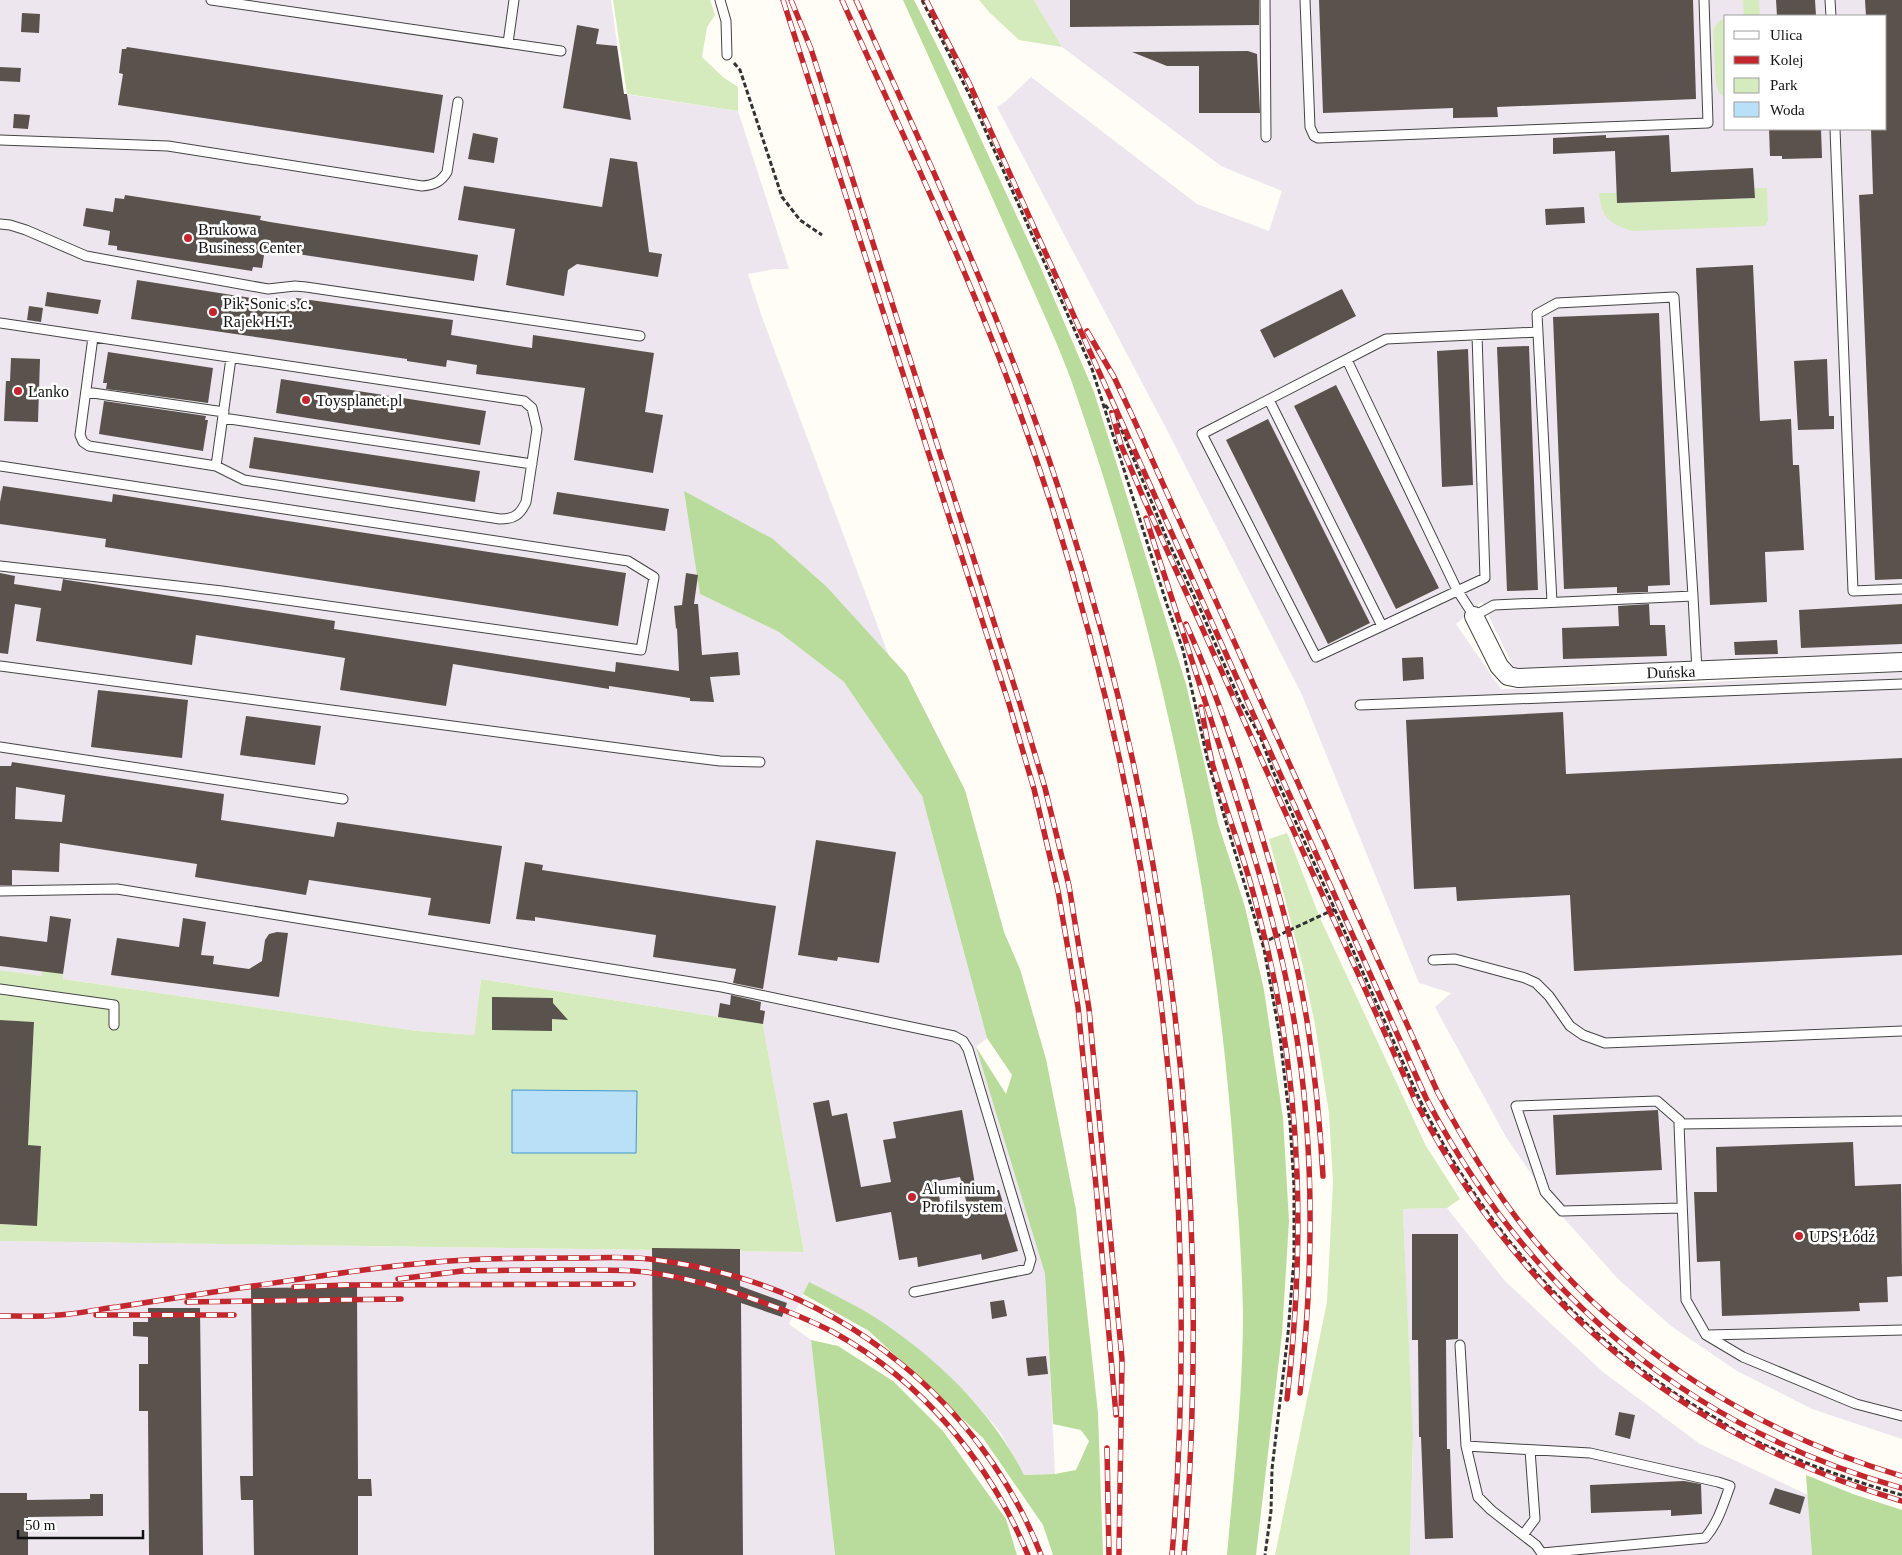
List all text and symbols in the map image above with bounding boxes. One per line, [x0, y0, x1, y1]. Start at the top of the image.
legend [1724, 15, 1887, 130]
text: Ulica [1770, 27, 1803, 43]
text: Kolej [1770, 52, 1803, 68]
text: Park [1770, 77, 1798, 93]
text: Woda [1770, 102, 1805, 118]
place label: Brukowa Business Center [198, 221, 302, 256]
marker: Brukowa Business Center [182, 232, 194, 244]
place label: Pik-Sonic s.c. Rajek H.T. [223, 295, 311, 331]
marker: Pik-Sonic s.c. Rajek H.T. [207, 306, 219, 318]
place label: Lanko [28, 383, 69, 400]
marker: Lanko [12, 385, 24, 397]
place label: Toysplanet.pl [316, 392, 403, 410]
marker: Toysplanet.pl [300, 394, 312, 406]
street label: Duńska [1646, 663, 1696, 681]
place label: Aluminium Profilsystem [922, 1180, 1003, 1216]
marker: Aluminium Profilsystem [906, 1191, 918, 1203]
place label: UPS Łódź [1809, 1228, 1875, 1245]
marker: UPS Łódź [1793, 1230, 1805, 1242]
scale bar [18, 1508, 142, 1540]
text: 50 m [25, 1517, 56, 1533]

